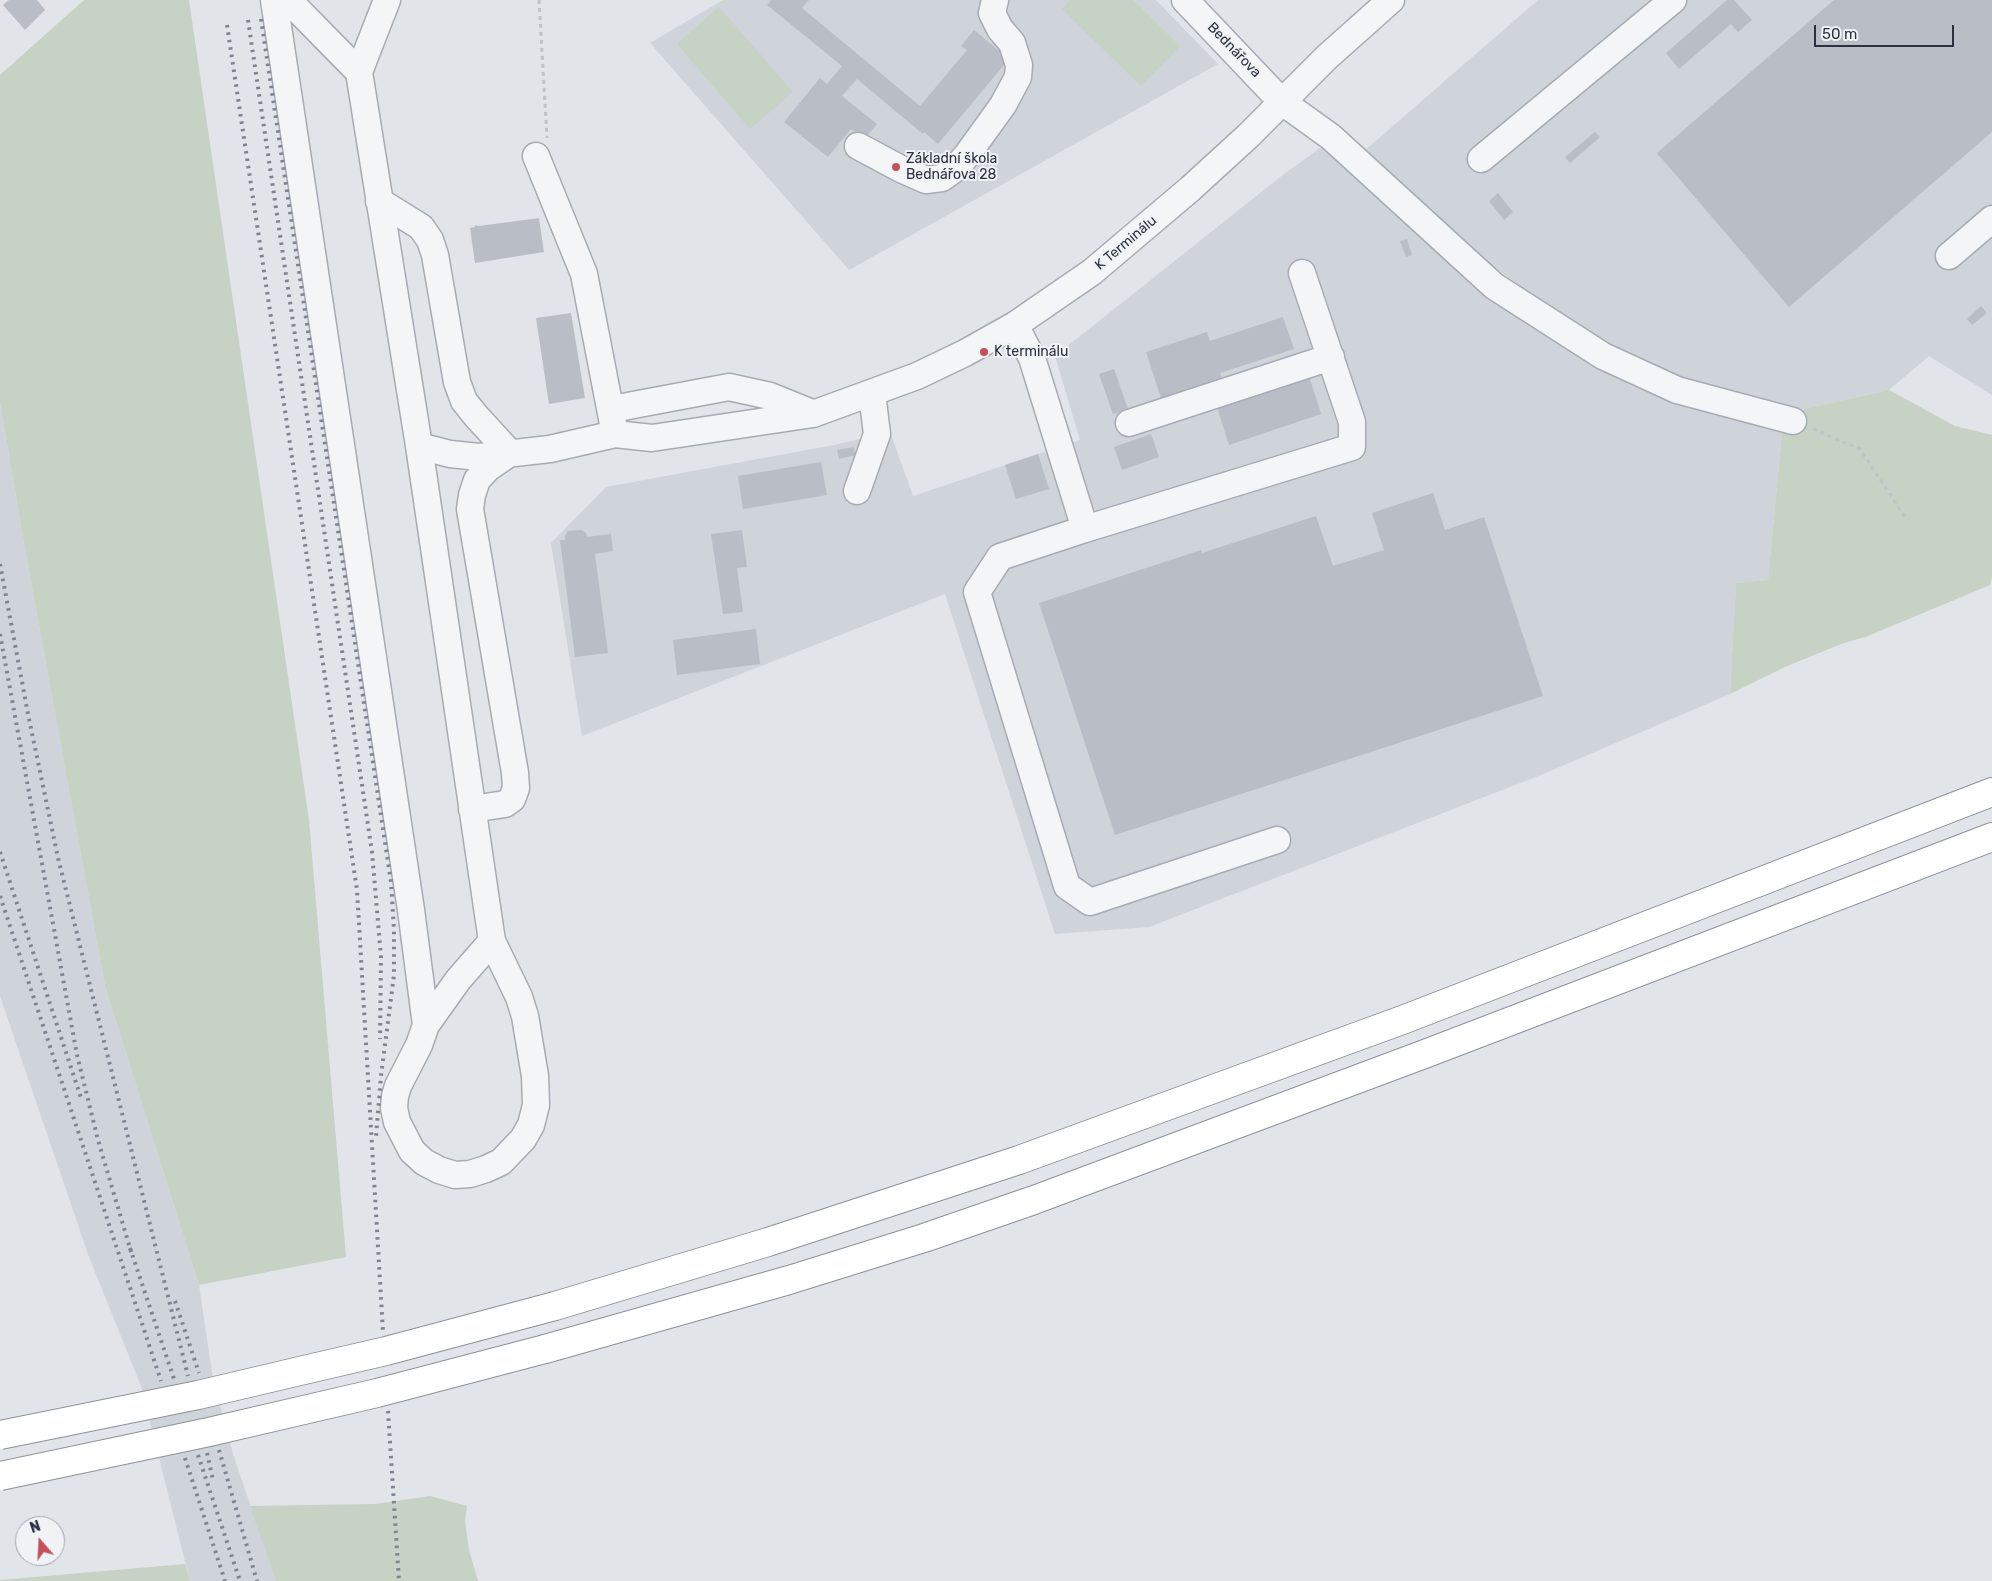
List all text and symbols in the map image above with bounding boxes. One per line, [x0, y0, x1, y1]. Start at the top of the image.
scale bar [1817, 15, 1957, 47]
street label: Bednářova [1204, 19, 1264, 81]
text: 50 m [1822, 25, 1857, 43]
place label: Základní škola Bednářova 28 [906, 151, 997, 184]
marker: Základní škola Bednářova 28 [890, 161, 902, 173]
street label: K Terminálu [1092, 212, 1160, 274]
place label: K terminálu [994, 344, 1068, 360]
marker: K terminálu [978, 346, 990, 358]
north arrow [15, 1516, 65, 1566]
text: N [28, 1518, 43, 1537]

